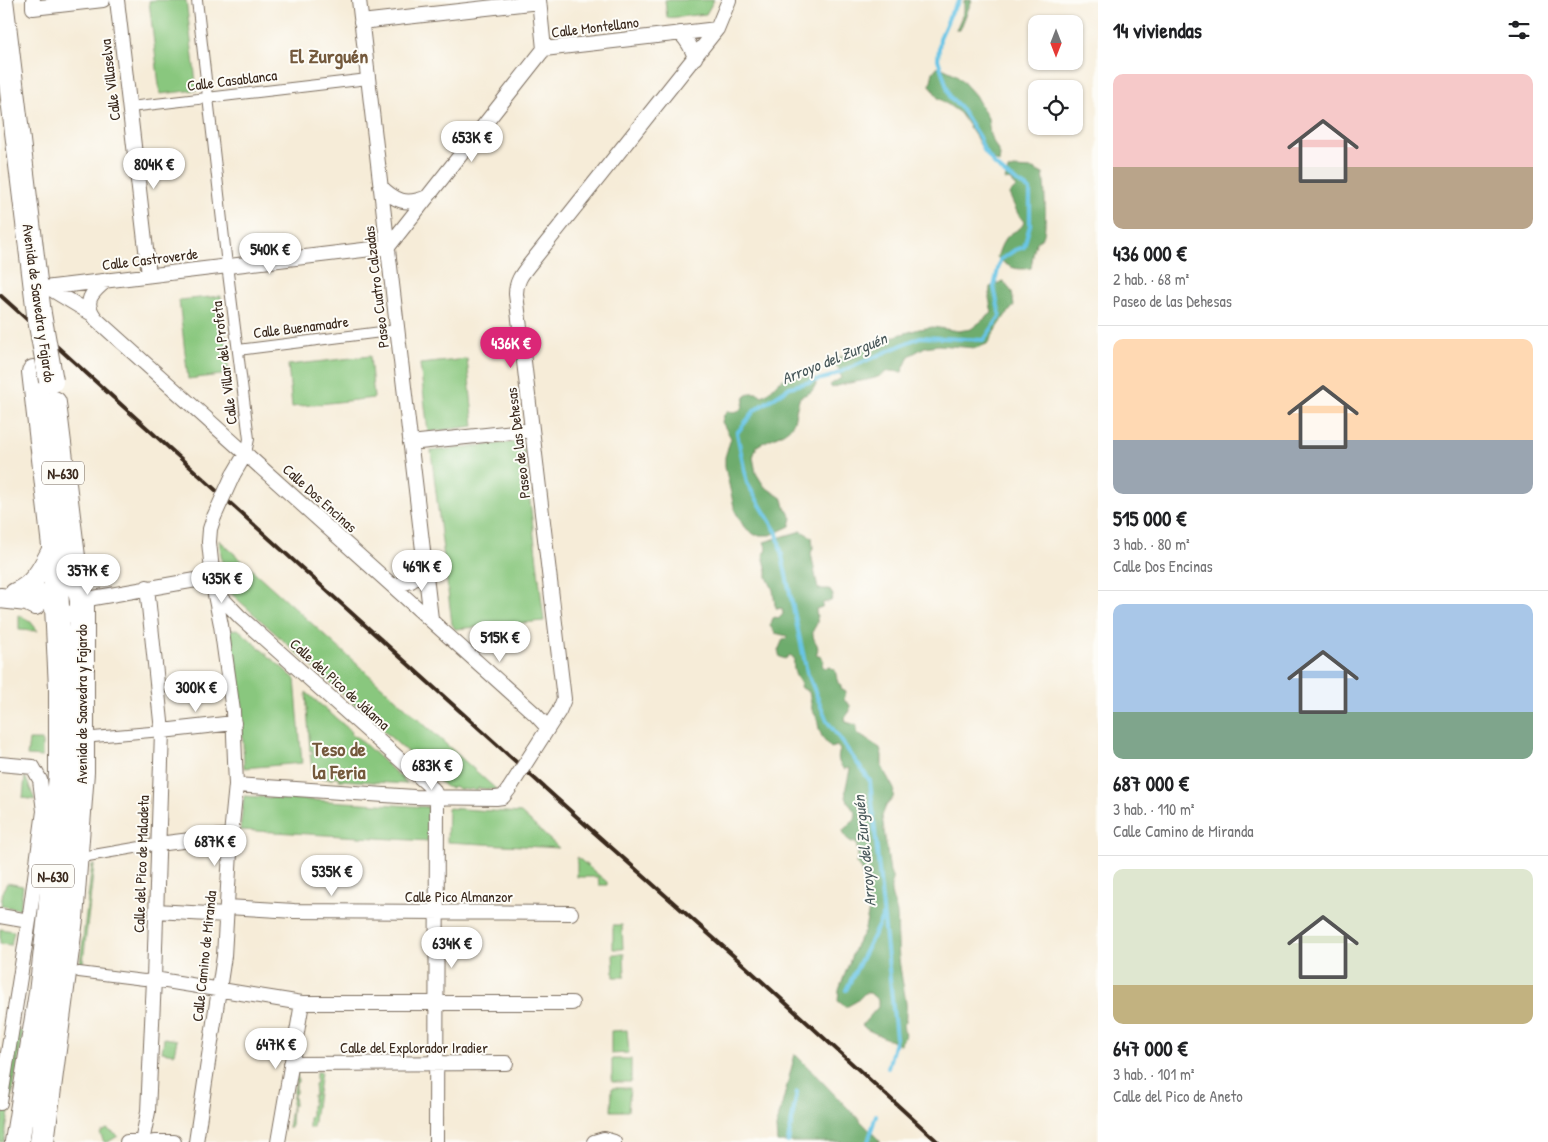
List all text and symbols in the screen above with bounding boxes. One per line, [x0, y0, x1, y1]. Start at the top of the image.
street label: Calle Montellano [550, 11, 640, 43]
north arrow [1028, 15, 1082, 70]
map controls [1028, 15, 1083, 135]
text: 14 viviendas [1113, 16, 1202, 45]
icon: filters [1505, 16, 1533, 44]
street label: Calle Villaselva [95, 38, 125, 122]
district label: El Zurguén [290, 42, 368, 70]
street label: Calle Casablanca [186, 64, 278, 96]
button: locate [1028, 80, 1083, 135]
icon: home [1278, 106, 1368, 196]
pin: 653K € [431, 120, 513, 163]
text: 653K € [452, 126, 492, 148]
pin: 804K € [113, 148, 195, 190]
text: 804K € [134, 153, 174, 175]
street label: Avenida de Saavedra y Fajardo [17, 222, 61, 384]
street label: Paseo Cuatro Calzadas [358, 225, 394, 349]
pin: 540K € [229, 232, 311, 275]
text: 540K € [250, 238, 290, 260]
text: 436 000 € [1113, 239, 1187, 268]
street label: Calle Castroverde [101, 243, 199, 275]
text: 2 hab. · 68 m² [1113, 268, 1189, 290]
text: Paseo de las Dehesas [1113, 290, 1232, 312]
street label: Calle Villar del Profeta [206, 300, 242, 426]
street label: Calle Buenamadre [252, 311, 350, 343]
pin: 436K € [470, 326, 552, 369]
water label: Arroyo del Zurguén [778, 326, 892, 389]
text: 436K € [491, 332, 531, 354]
icon: home [1278, 372, 1368, 462]
street label: Paseo de las Dehesas [501, 386, 535, 500]
street label: Calle Dos Encinas [278, 459, 362, 537]
road number: N-630 [42, 462, 84, 484]
text: 515 000 € [1113, 504, 1186, 533]
text: 3 hab. · 80 m² [1113, 533, 1190, 555]
pin: 469K € [381, 550, 463, 592]
pin: 357K € [47, 554, 129, 596]
text: 469K € [403, 555, 441, 577]
text: Calle Dos Encinas [1113, 555, 1213, 577]
text: 357K € [67, 559, 109, 581]
pin: 435K € [181, 562, 263, 604]
text: 435K € [202, 567, 242, 589]
pin: 515K € [459, 620, 541, 663]
street label: Avenida de Saavedra y Fajardo [71, 624, 92, 784]
text: 515K € [480, 626, 520, 648]
street label: Calle del Pico de Jálama [285, 633, 395, 735]
icon: home [1278, 637, 1368, 727]
pin: 300K € [155, 670, 237, 713]
text: 300K € [175, 676, 217, 698]
district label: Teso de la Feria [311, 735, 366, 785]
pin: 683K € [391, 748, 473, 791]
text: 683K € [412, 754, 452, 776]
text: 687 000 € [1113, 769, 1189, 798]
water label: Arroyo del Zurguén [847, 792, 881, 908]
street label: Calle del Pico de Maladeta [128, 795, 154, 933]
text: 3 hab. · 110 m² [1113, 798, 1194, 820]
text: Calle Camino de Miranda [1113, 820, 1253, 842]
pin: 687K € [174, 824, 256, 867]
text: 687K € [195, 830, 235, 852]
pin: 535K € [291, 854, 373, 897]
text: 535K € [312, 860, 352, 882]
road number: N-630 [32, 864, 74, 888]
street label: Calle Pico Almanzor [405, 886, 513, 907]
street label: Calle Camino de Miranda [187, 889, 221, 1023]
icon: home [1278, 902, 1368, 992]
pin: 634K € [411, 926, 493, 969]
text: 634K € [432, 932, 472, 954]
pin: 647K € [235, 1028, 317, 1070]
text: 647K € [256, 1033, 296, 1055]
text: 647 000 € [1113, 1034, 1188, 1063]
street label: Calle del Explorador Iradier [340, 1037, 488, 1058]
text: 3 hab. · 101 m² [1113, 1063, 1194, 1085]
text: Calle del Pico de Aneto [1113, 1085, 1243, 1107]

